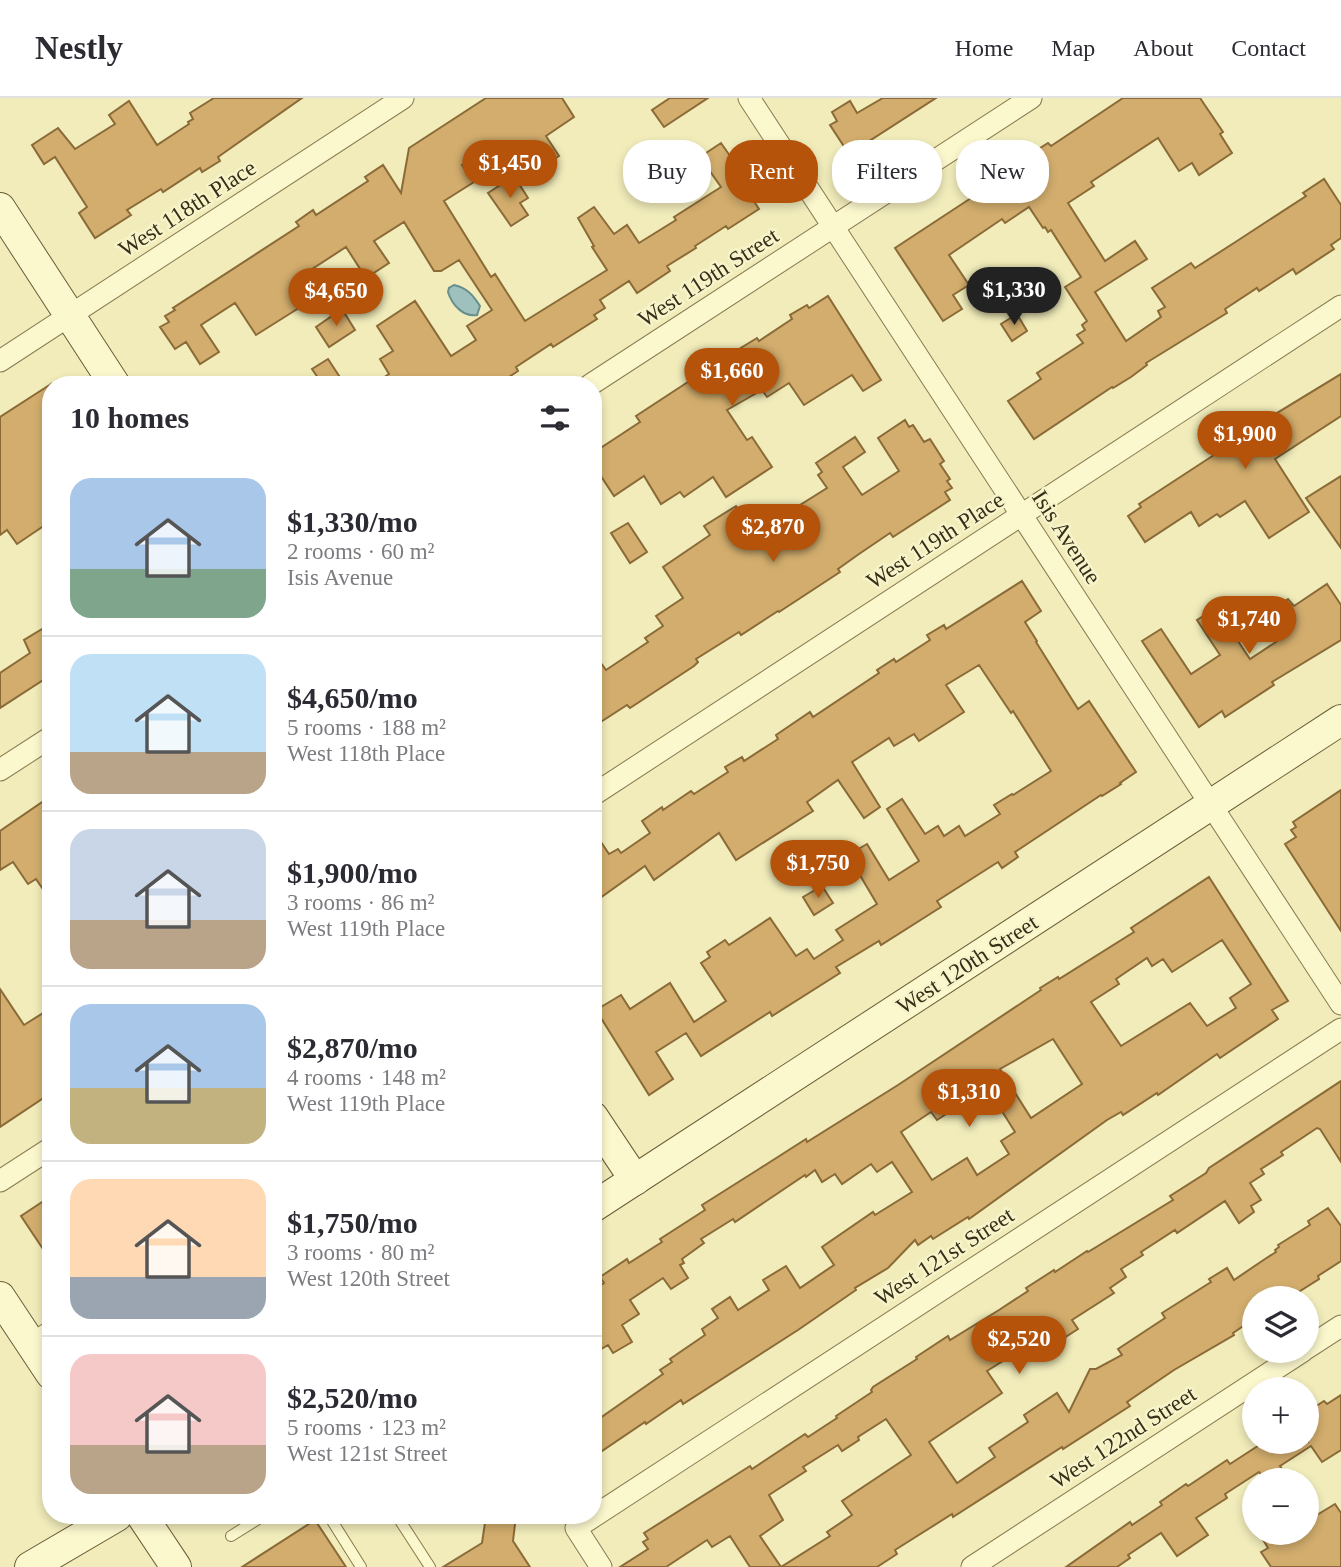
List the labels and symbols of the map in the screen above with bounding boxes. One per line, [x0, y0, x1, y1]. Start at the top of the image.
pin: $1,450 [453, 140, 567, 200]
street label: West 118th Place [114, 155, 260, 262]
street label: West 119th Street [633, 222, 784, 332]
pin: $4,650 [279, 268, 393, 328]
pin: $1,330 [957, 268, 1071, 327]
pin: $1,660 [675, 348, 789, 408]
pin: $1,900 [1188, 412, 1302, 471]
street label: Isis Avenue [1027, 486, 1106, 589]
street label: West 119th Place [862, 487, 1008, 594]
pin: $2,870 [716, 504, 830, 564]
pin: $1,740 [1192, 596, 1306, 656]
pin: $1,750 [761, 840, 875, 900]
street label: West 120th Street [892, 909, 1043, 1019]
pin: $1,310 [912, 1070, 1026, 1129]
street label: West 121st Street [870, 1202, 1019, 1311]
pin: $2,520 [962, 1316, 1076, 1376]
street label: West 122nd Street [1046, 1381, 1201, 1494]

